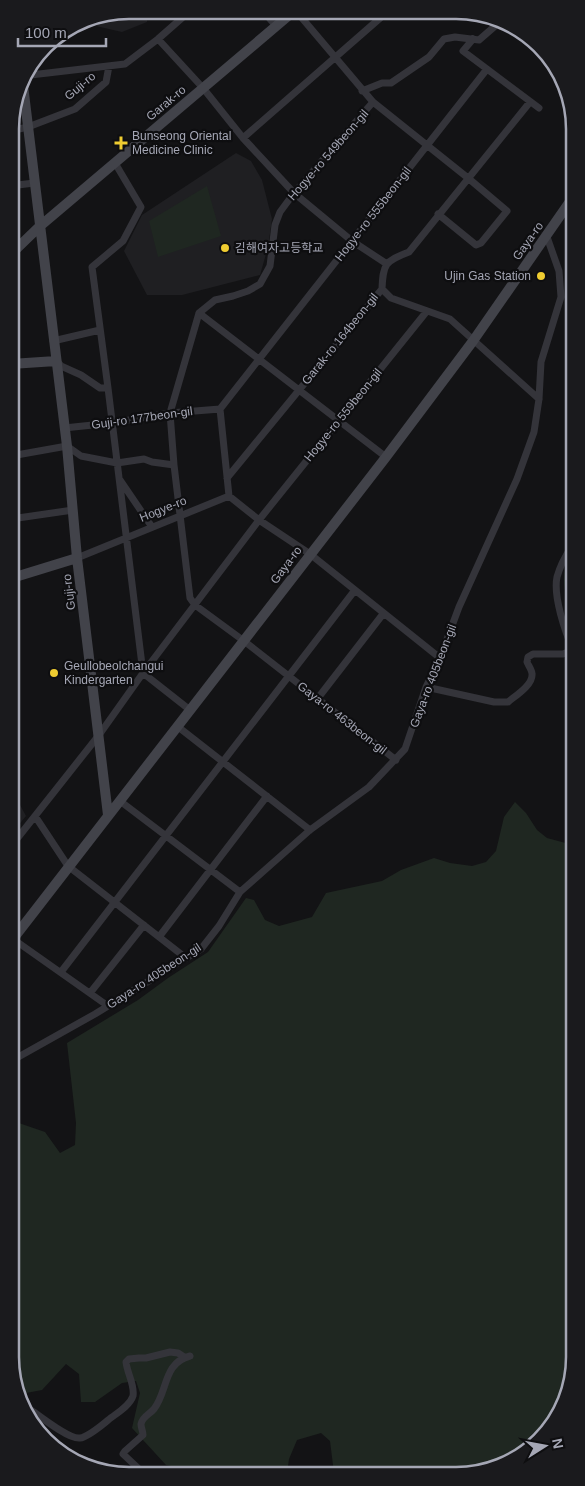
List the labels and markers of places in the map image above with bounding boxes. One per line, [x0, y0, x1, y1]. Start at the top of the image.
place label: Bunseong Oriental Medicine Clinic [132, 129, 231, 157]
marker: Bunseong Oriental Medicine Clinic [114, 136, 128, 150]
place label: 김해여자고등학교 [235, 241, 323, 255]
marker: 김해여자고등학교 [219, 242, 231, 254]
place label: Ujin Gas Station [444, 269, 531, 283]
marker: Ujin Gas Station [535, 270, 547, 282]
place label: Geullobeolchangui Kindergarten [64, 659, 163, 687]
marker: Geullobeolchangui Kindergarten [48, 667, 60, 679]

